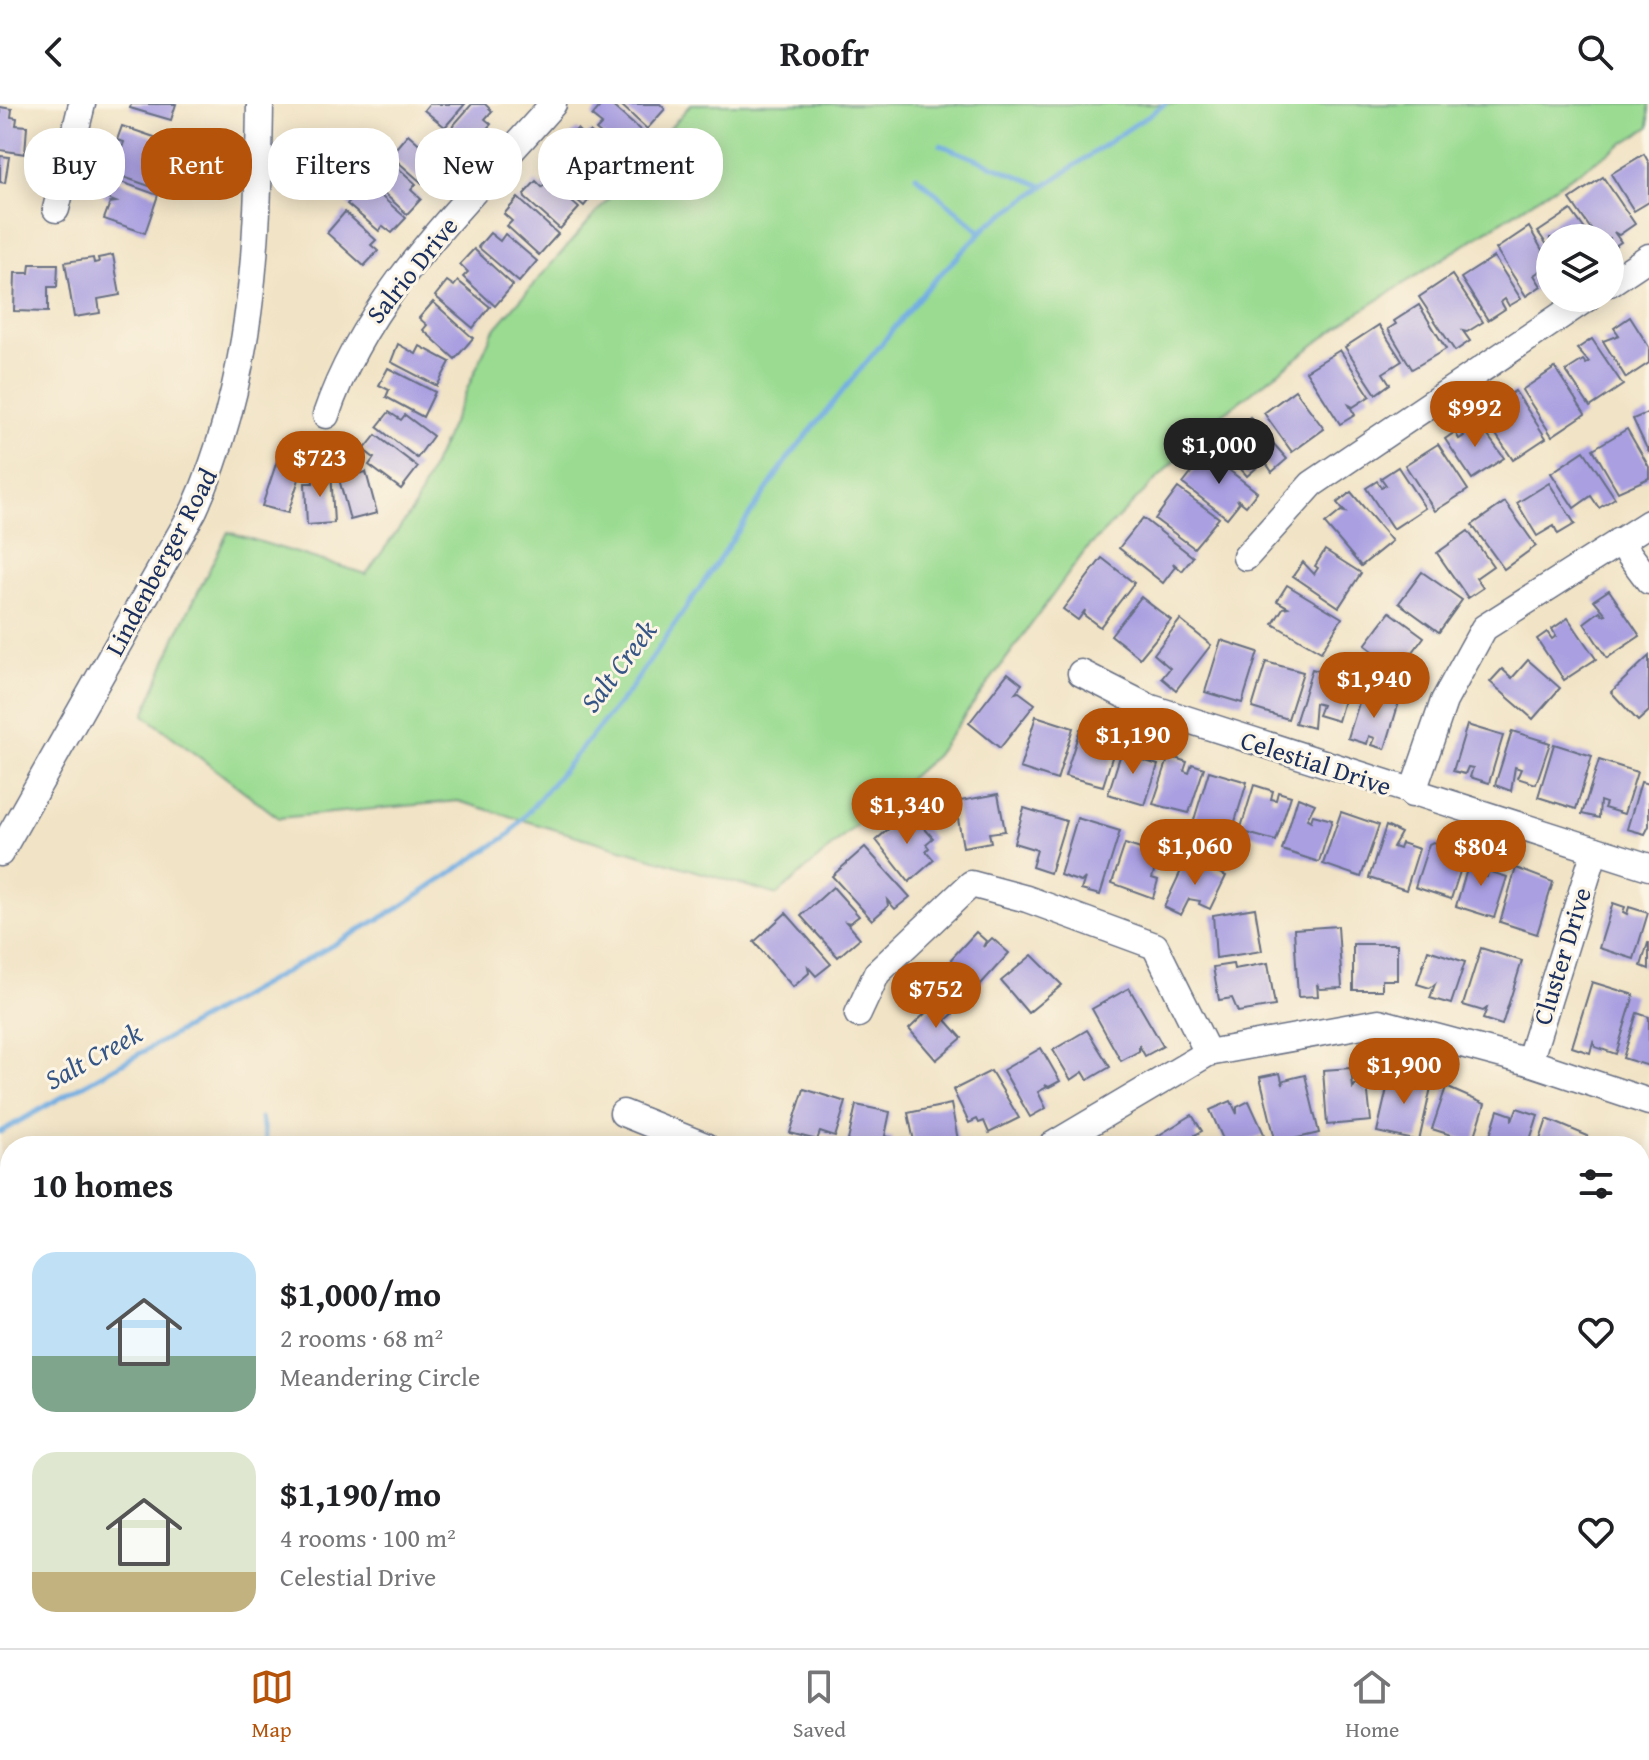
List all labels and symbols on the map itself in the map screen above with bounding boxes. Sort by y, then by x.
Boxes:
street label: Salrio Drive [356,208,467,332]
pin: $992 [1428,381,1522,449]
pin: $1,000 [1154,418,1284,486]
pin: $723 [273,431,367,499]
street label: Lindenberger Road [95,461,227,663]
water label: Salt Creek [569,611,666,720]
pin: $1,940 [1309,652,1439,720]
pin: $1,190 [1068,708,1198,776]
street label: Celestial Drive [1236,720,1396,805]
pin: $1,340 [842,778,972,846]
pin: $1,060 [1130,819,1260,887]
pin: $804 [1434,820,1528,888]
street label: Cluster Drive [1522,882,1601,1029]
pin: $752 [889,962,983,1030]
water label: Salt Creek [37,1012,149,1099]
pin: $1,900 [1339,1038,1469,1106]

